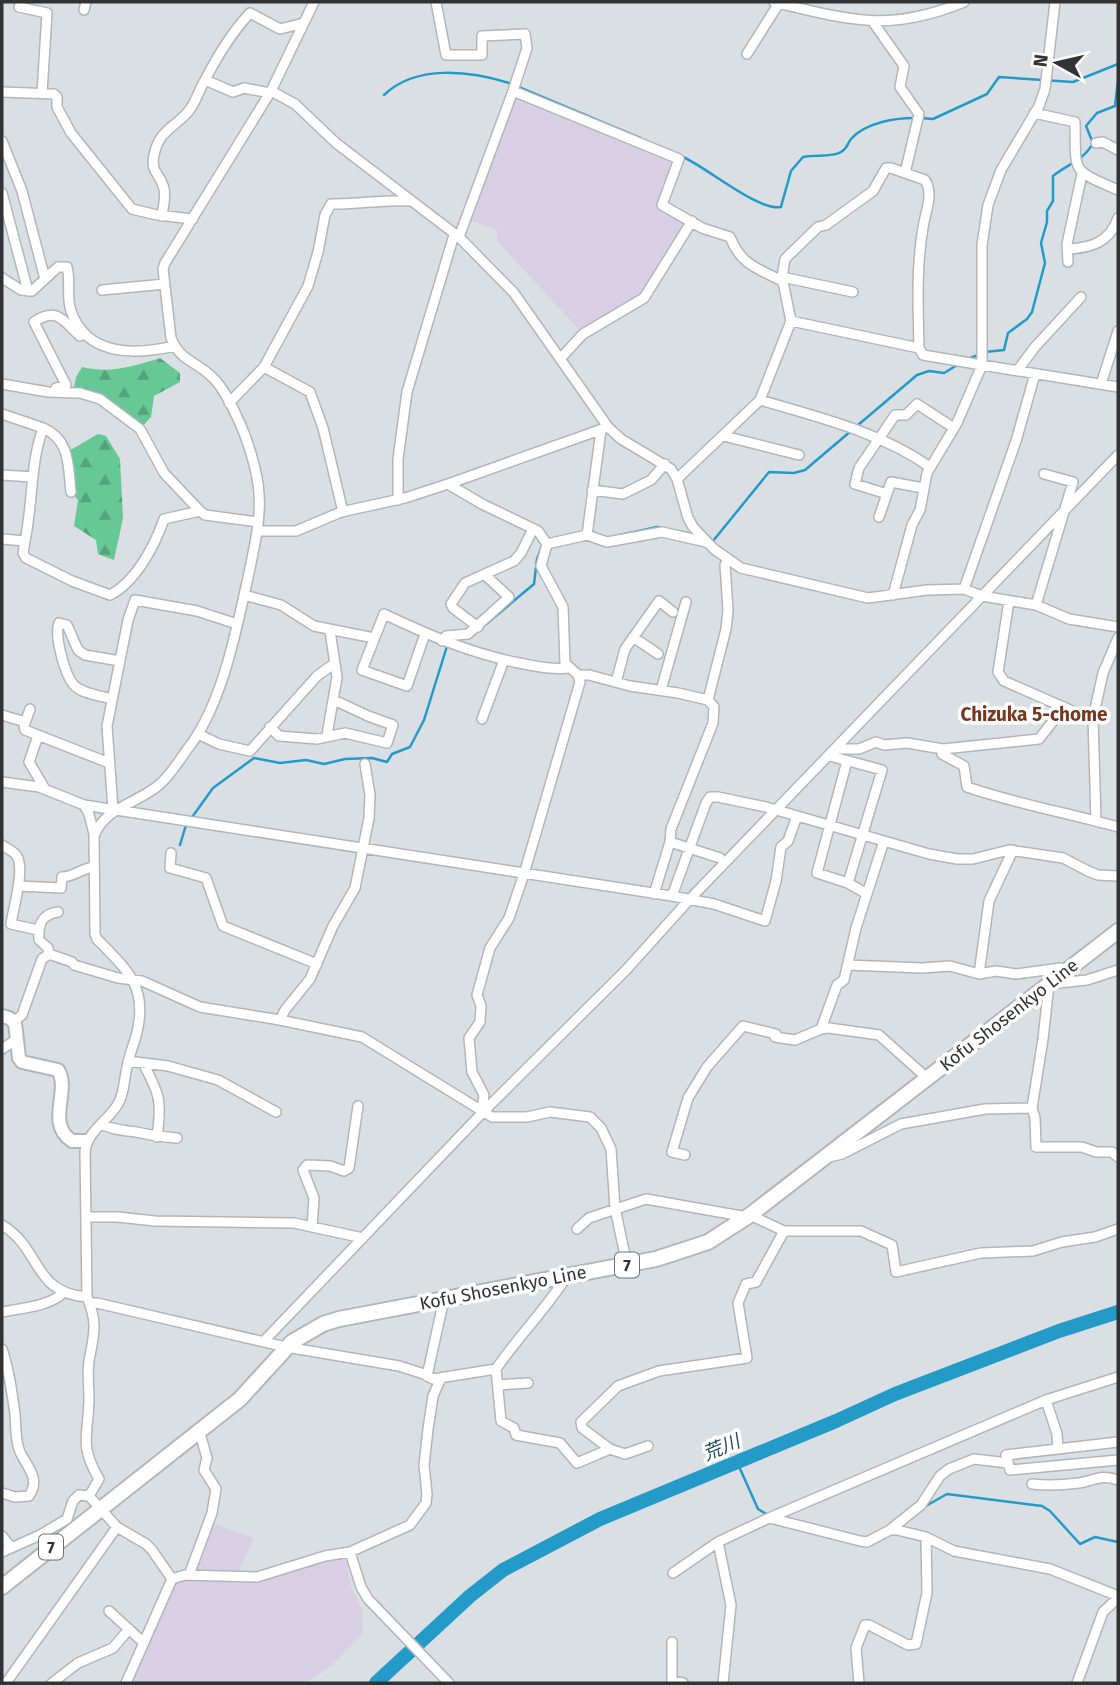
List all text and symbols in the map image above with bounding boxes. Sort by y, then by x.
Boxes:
north arrow [1022,28,1092,98]
text: N [1028,53,1053,69]
district label: Chizuka 5-chome [960,703,1108,726]
street label: Kofu Shosenkyo Line [935,954,1083,1076]
road number: 7 [615,1252,639,1278]
street label: Kofu Shosenkyo Line [418,1261,588,1315]
water label: 荒川 [699,1429,745,1465]
road number: 7 [39,1534,63,1560]

